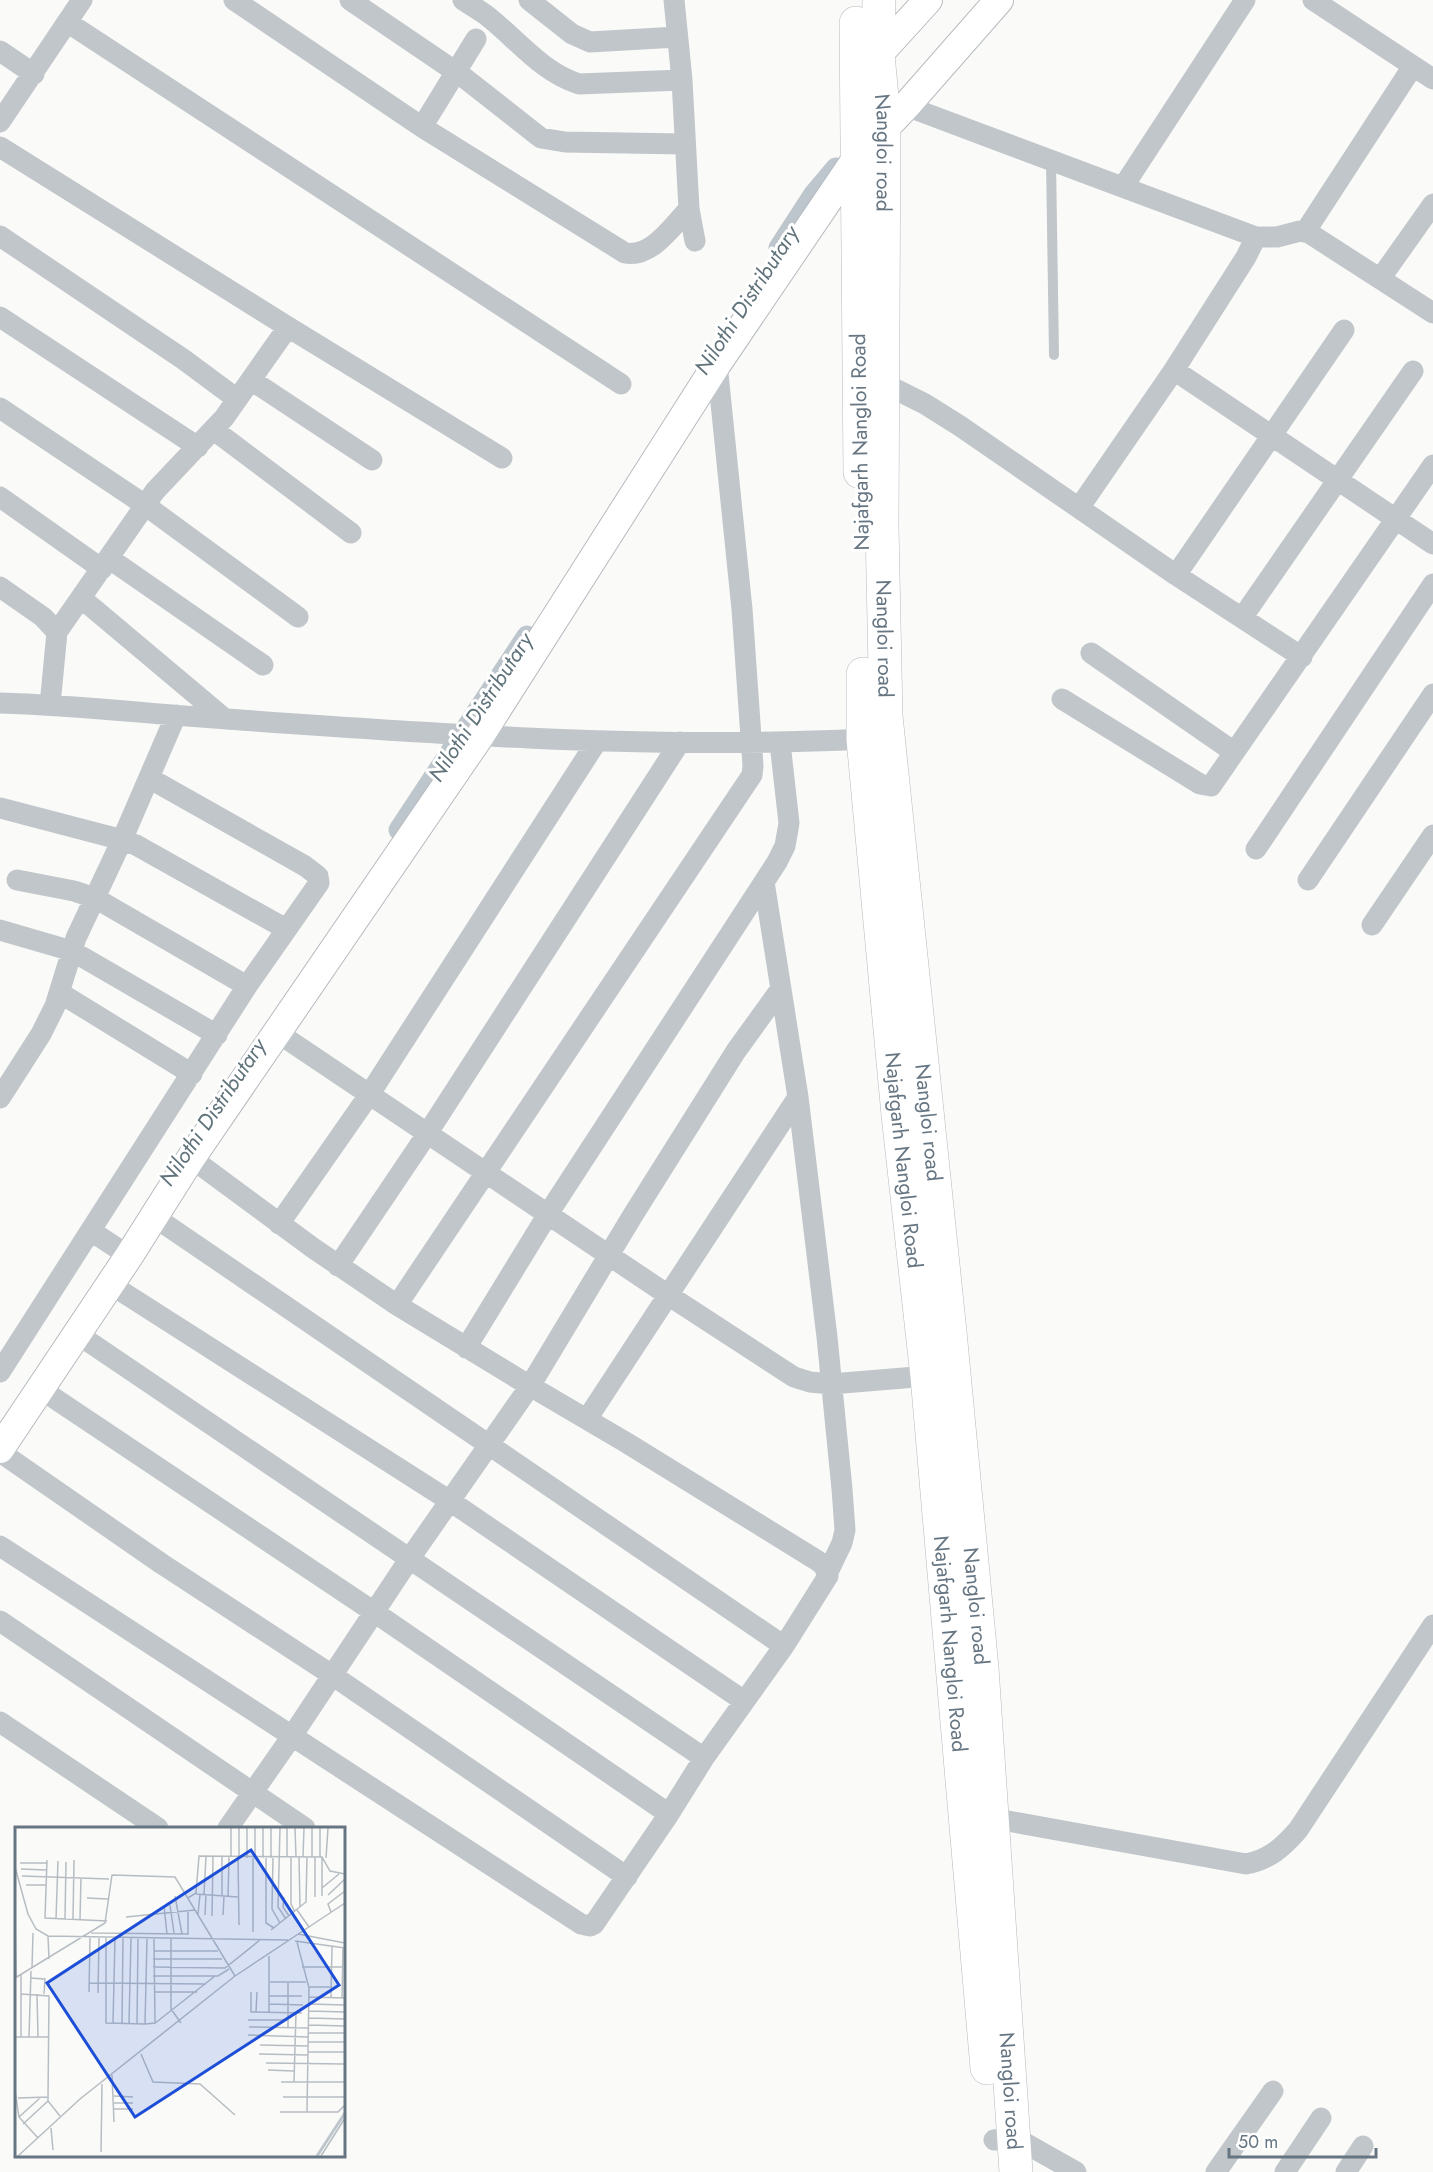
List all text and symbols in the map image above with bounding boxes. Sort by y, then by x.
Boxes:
street label: Nangloi road [867,92,899,212]
water label: Nilothi Distributary [686,218,807,381]
street label: Najafgarh Nangloi Road [843,333,877,551]
street label: Nangloi road [868,579,901,698]
water label: Nilothi Distributary [420,625,541,788]
water label: Nilothi Distributary [151,1030,274,1192]
street label: Najafgarh Nangloi Road [877,1051,930,1270]
street label: Nangloi road [907,1062,949,1183]
street label: Najafgarh Nangloi Road [926,1534,975,1753]
street label: Nangloi road [956,1546,997,1666]
inset map [15,1827,345,2157]
street label: Nangloi road [992,2031,1029,2151]
scale bar [1229,2121,1376,2159]
text: 50 m [1238,2129,1278,2155]

